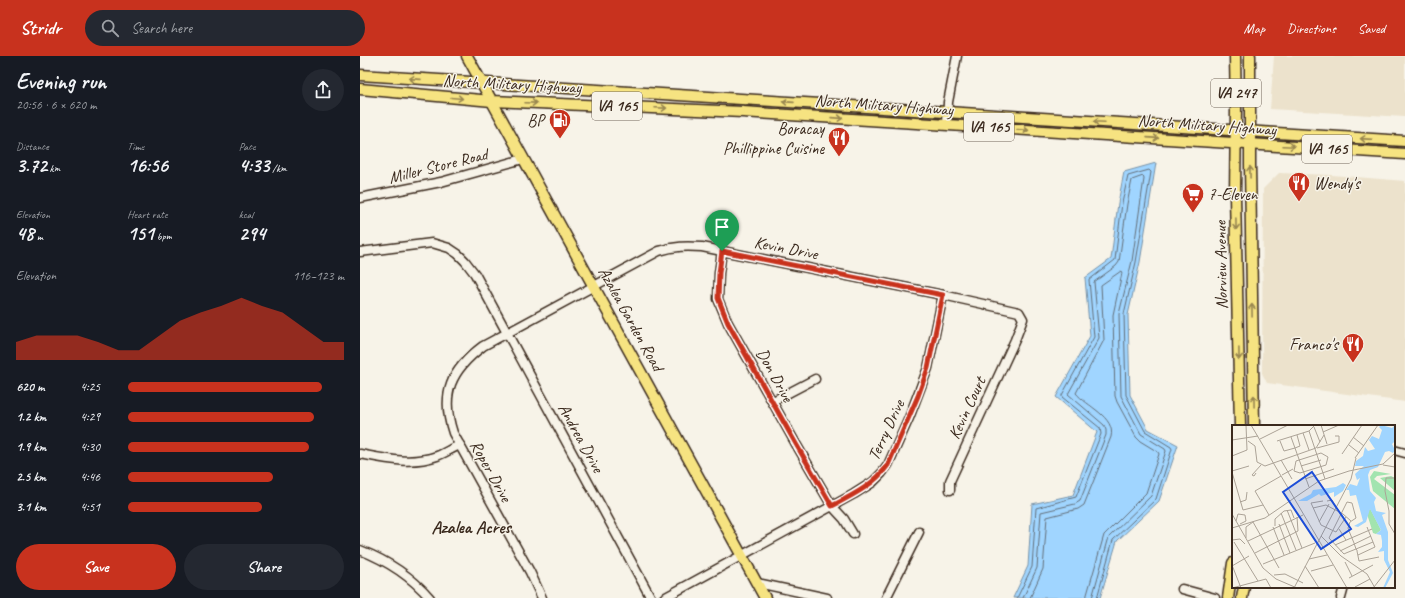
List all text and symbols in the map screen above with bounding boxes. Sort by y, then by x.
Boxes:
search box [85,10,365,46]
text: Stridr [20,16,61,40]
icon: search [99,17,121,39]
text: Search here [131,19,192,38]
text: Map [1244,20,1265,37]
text: Directions [1287,20,1336,37]
text: Saved [1358,20,1385,37]
text: Evening run [16,68,106,96]
button: share [302,69,344,111]
street label: North Military Highway [442,70,583,98]
one-way arrow [409,75,422,82]
road number: VA 247 [1211,79,1261,107]
street label: North Military Highway [814,90,955,120]
road number: VA 165 [592,92,642,120]
one-way arrow [450,94,463,101]
text: 20:56 · 6 × 620 m [16,97,97,113]
one-way arrow [782,98,795,105]
one-way arrow [524,99,537,106]
one-way arrow [654,104,667,112]
fuel station icon: BP [547,107,573,140]
place label: BP [527,110,546,131]
street label: North Military Highway [1137,110,1278,140]
road number: VA 165 [964,113,1014,141]
one-way arrow [831,114,844,121]
place label: Boracay Phillippine Cuisine [723,118,825,159]
one-way arrow [1093,119,1106,126]
restaurant icon: Boracay Phillippine Cuisine [826,125,852,158]
one-way arrow [1016,126,1029,133]
one-way arrow [1146,134,1159,141]
road number: VA 165 [1302,135,1352,163]
one-way arrow [1360,135,1373,142]
text: Distance [16,139,49,153]
text: Time [127,139,144,153]
text: Pace [239,139,256,153]
street label: Miller Store Road [386,143,492,188]
one-way arrow [1282,143,1295,150]
text: 3.72 [16,153,47,178]
text: 16:56 [127,153,168,178]
text: 4:33 [239,153,270,178]
text: km [47,161,60,175]
text: /km [270,161,287,175]
one-way arrow [1246,166,1254,179]
restaurant icon: Wendy's [1286,170,1312,203]
place label: Wendy's [1314,173,1362,194]
supermarket icon: 7-Eleven [1180,181,1206,214]
place label: 7-Eleven [1208,184,1259,205]
text: Elevation [16,207,50,221]
text: Heart rate [127,207,167,221]
text: kcal [239,207,253,221]
pin [705,210,739,251]
icon: arrive [711,216,733,238]
one-way arrow [1232,217,1240,230]
street label: Norview Avenue [1210,219,1232,309]
text: 48 [16,221,34,246]
text: 151 [127,221,154,246]
text: 294 [239,221,265,246]
text: m [34,229,43,243]
text: bpm [154,229,172,243]
street label: Kevin Drive [753,232,821,265]
street label: Azalea Garden Road [594,263,669,377]
text: Elevation [16,268,56,284]
text: 116–123 m [293,268,344,284]
one-way arrow [1248,304,1256,317]
restaurant icon: Franco's [1340,331,1366,364]
place label: Franco's [1289,334,1340,355]
street label: Don Drive [752,345,799,407]
one-way arrow [1235,347,1243,360]
street label: Kevin Court [944,371,991,442]
text: 620 m [16,379,44,395]
text: 4:25 [80,379,100,395]
street label: Terry Drive [863,395,910,464]
one-way arrow [1250,395,1258,408]
street label: Andrea Drive [553,400,609,477]
text: 1.2 km [16,409,46,425]
text: 4:29 [80,409,100,425]
inset map [1232,425,1395,588]
street label: Roper Drive [465,436,517,507]
text: 1.9 km [16,439,46,455]
text: 4:30 [80,439,100,455]
text: 2.5 km [16,469,46,485]
text: 4:46 [80,469,100,485]
text: 3.1 km [16,499,46,515]
text: 4:51 [80,499,100,515]
district label: Azalea Acres [431,516,512,538]
button: Save [16,544,176,590]
button: Share [184,544,344,590]

